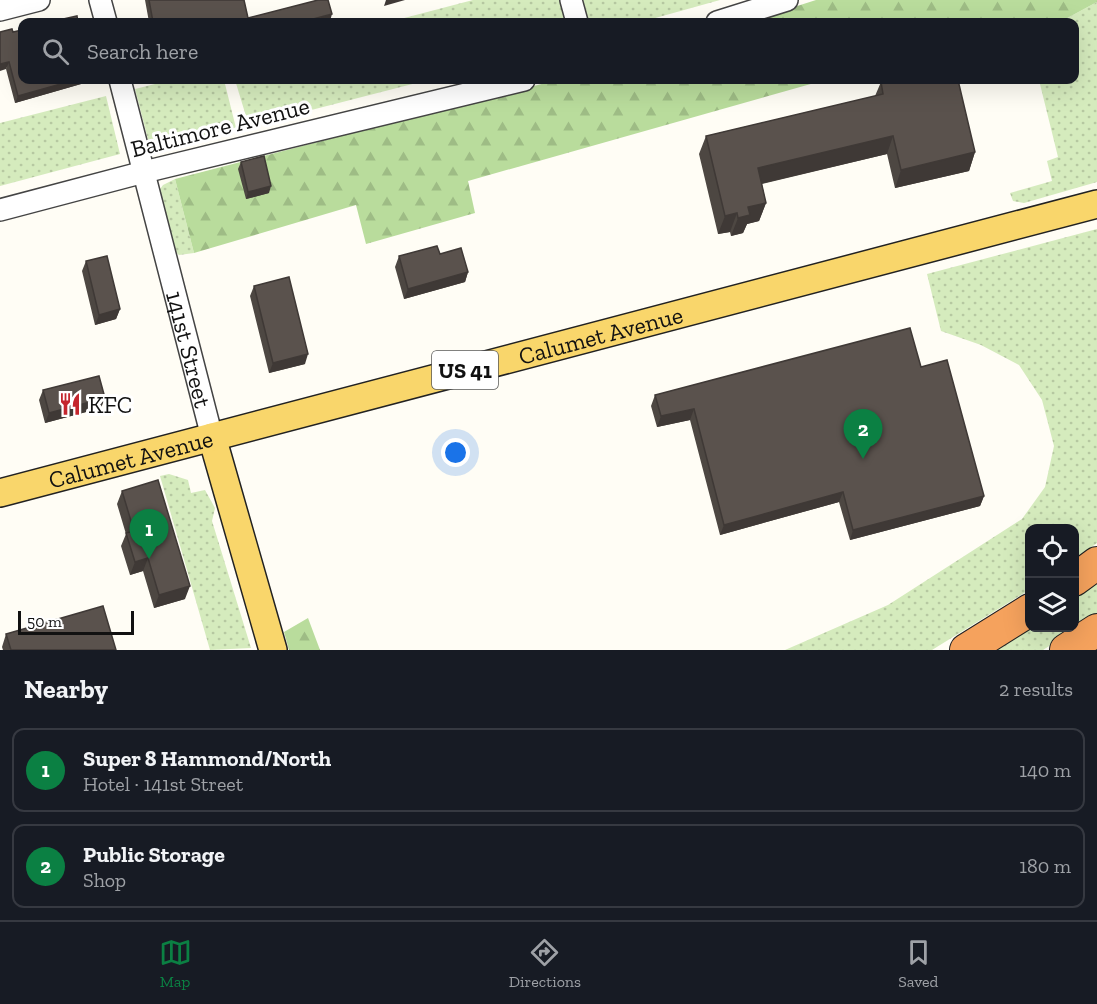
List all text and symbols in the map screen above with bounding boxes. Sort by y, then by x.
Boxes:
search box [18,18,1079,84]
icon: search [39,35,72,68]
text: Search here [87,38,198,65]
street label: Baltimore Avenue [128,91,312,163]
street label: 141st Street [160,288,218,411]
street label: Calumet Avenue [515,299,686,370]
road number: US 41 [432,351,498,389]
place label: KFC [88,390,132,419]
restaurant icon: KFC [57,391,83,417]
pin: 2 [844,410,882,459]
street label: Calumet Avenue [45,423,216,494]
your location [441,438,470,467]
pin: 1 [130,510,168,559]
map controls [1025,524,1079,632]
button: locate [1025,524,1079,578]
button: layers [1025,578,1079,632]
scale bar [18,608,134,636]
text: 50 m [27,612,62,631]
text: Nearby [24,673,108,705]
text: 2 results [999,677,1073,701]
text: Super 8 Hammond/North [83,745,331,772]
text: 1 [41,758,50,782]
text: 140 m [1019,758,1071,782]
text: Hotel · 141st Street [83,772,243,796]
text: Public Storage [83,841,225,868]
text: 2 [40,854,51,878]
text: 180 m [1019,854,1071,878]
text: Shop [83,868,126,892]
tab: Map [159,936,192,991]
tab: Directions [509,936,581,991]
tab: Saved [898,936,938,991]

